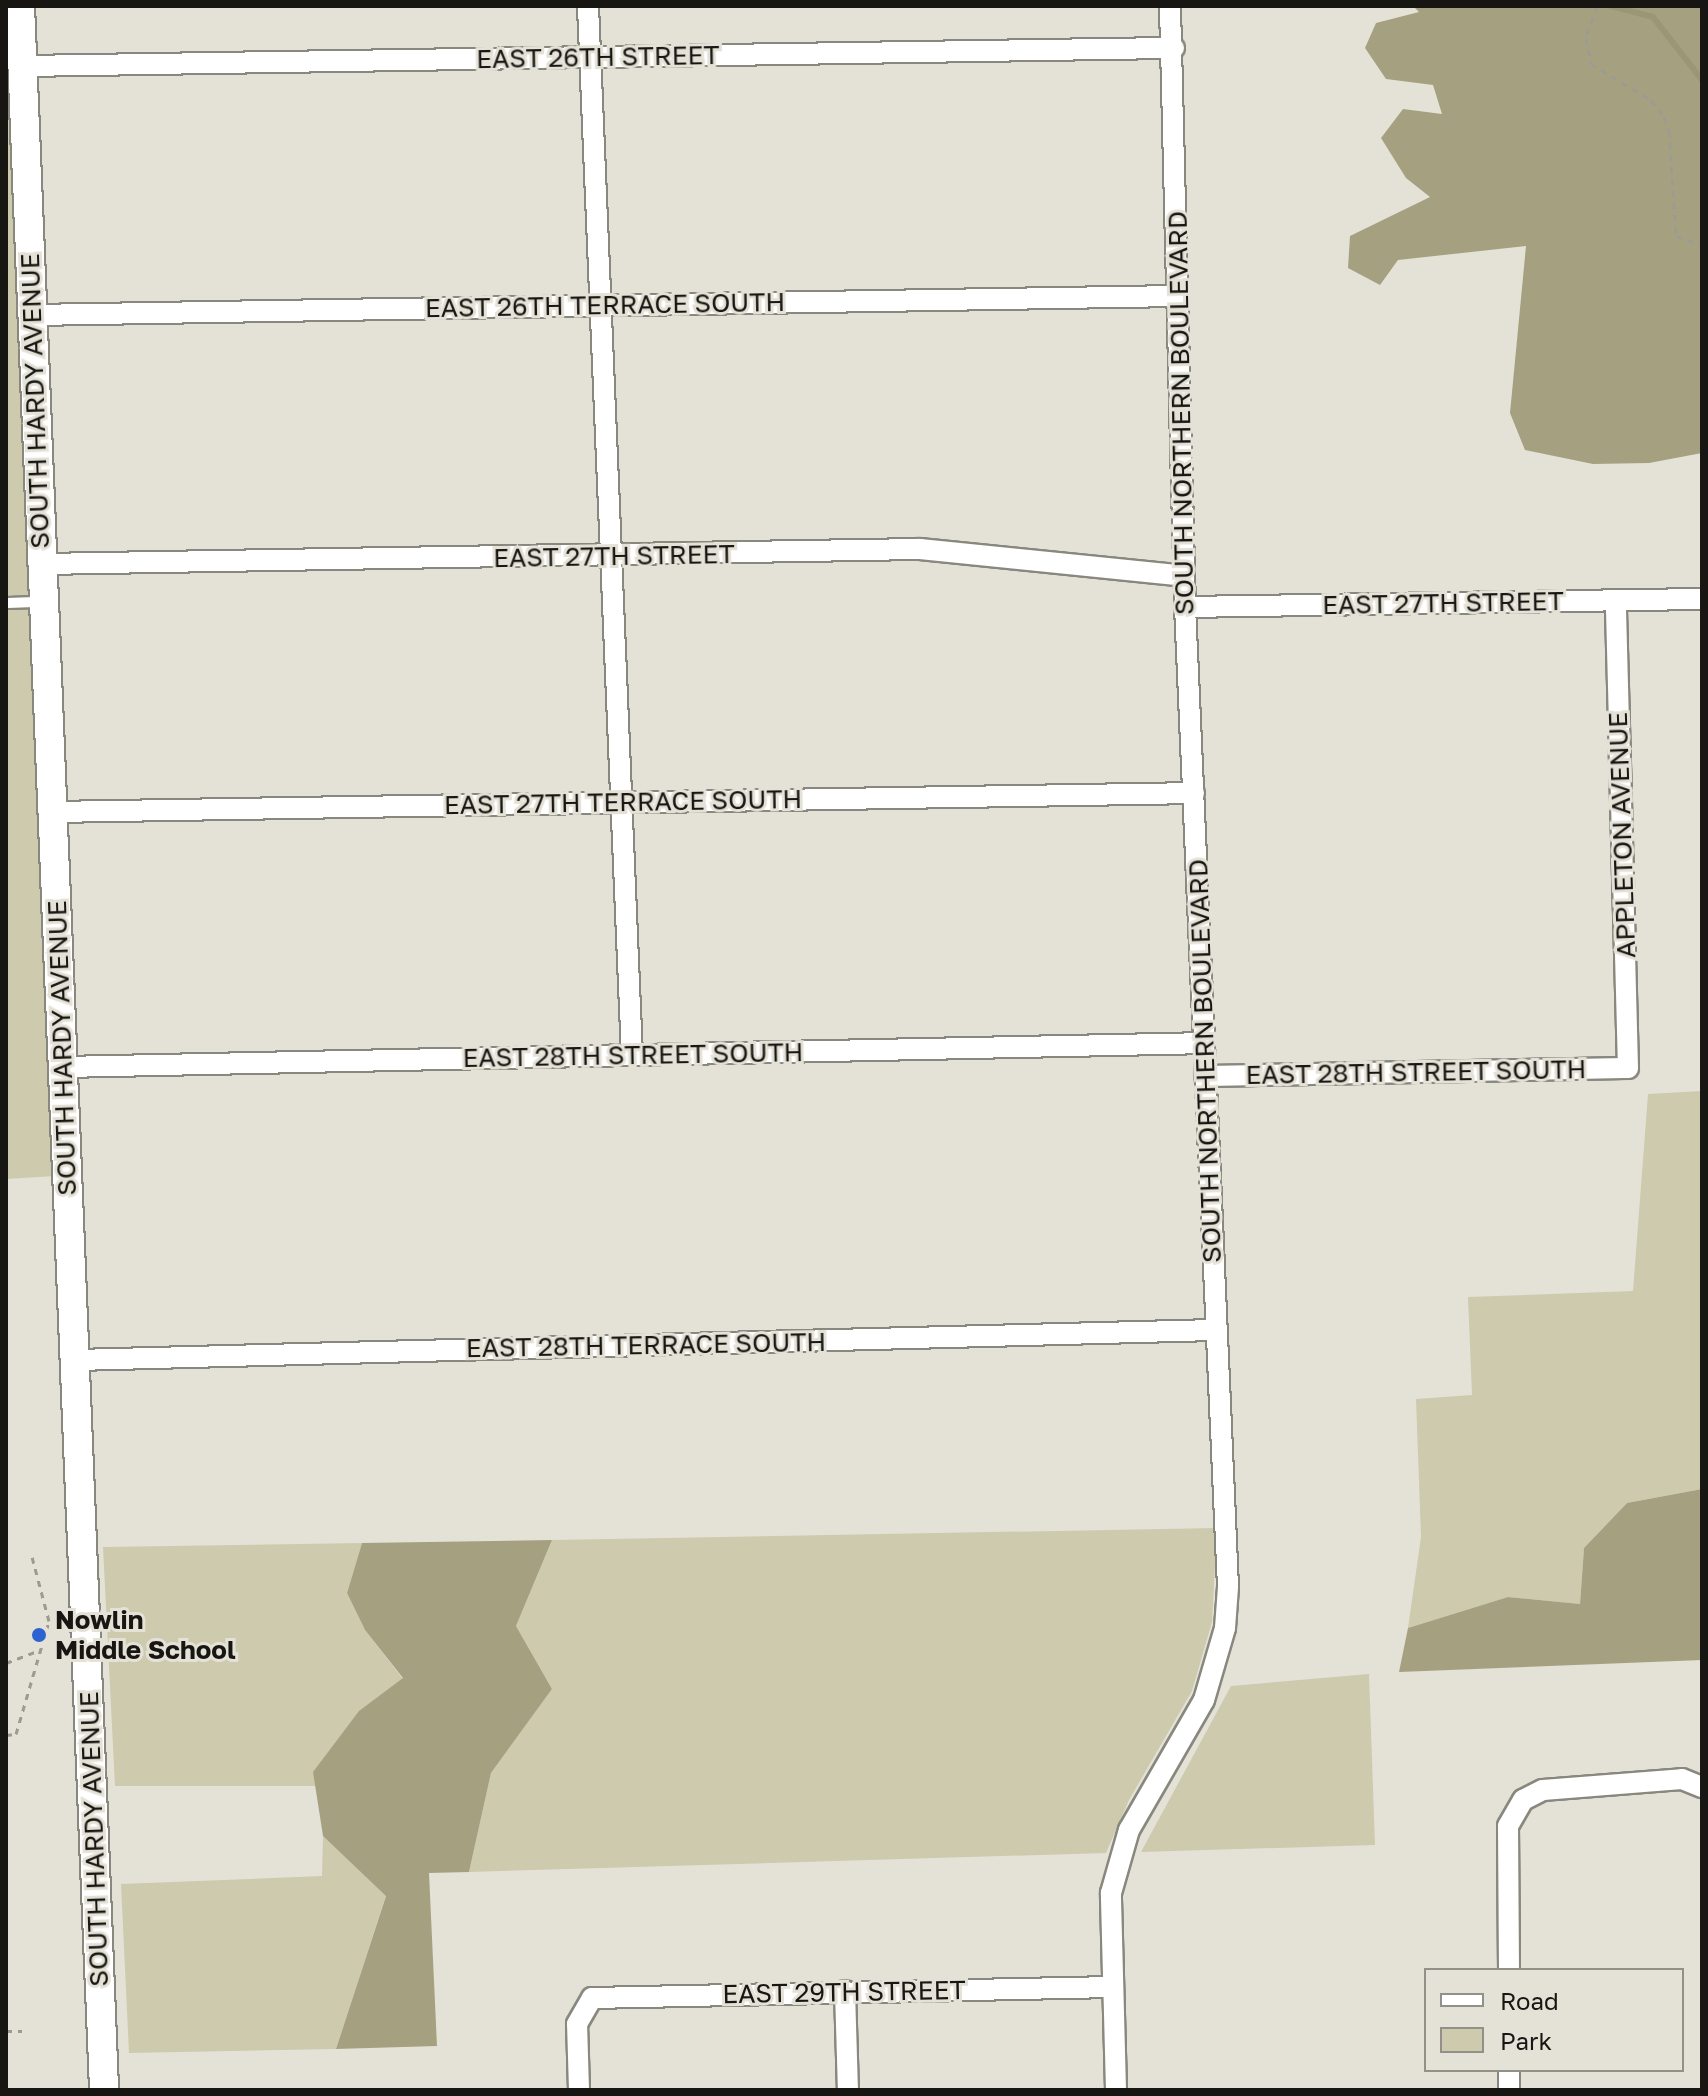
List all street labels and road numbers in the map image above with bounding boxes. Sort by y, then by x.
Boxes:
street label: EAST 26TH STREET [476,39,720,75]
street label: SOUTH NORTHERN BOULEVARD [1162,211,1200,615]
street label: SOUTH HARDY AVENUE [14,253,56,549]
street label: EAST 26TH TERRACE SOUTH [425,286,785,324]
street label: EAST 27TH STREET [493,538,735,574]
street label: EAST 27TH STREET [1322,585,1564,621]
street label: APPLETON AVENUE [1602,711,1642,959]
street label: EAST 27TH TERRACE SOUTH [444,783,802,821]
street label: SOUTH NORTHERN BOULEVARD [1182,858,1228,1264]
street label: SOUTH HARDY AVENUE [41,900,83,1196]
street label: EAST 28TH STREET SOUTH [462,1036,804,1074]
street label: EAST 28TH STREET SOUTH [1245,1053,1587,1091]
street label: EAST 28TH TERRACE SOUTH [466,1326,826,1364]
street label: SOUTH HARDY AVENUE [73,1691,115,1987]
street label: EAST 29TH STREET [722,1974,966,2010]

